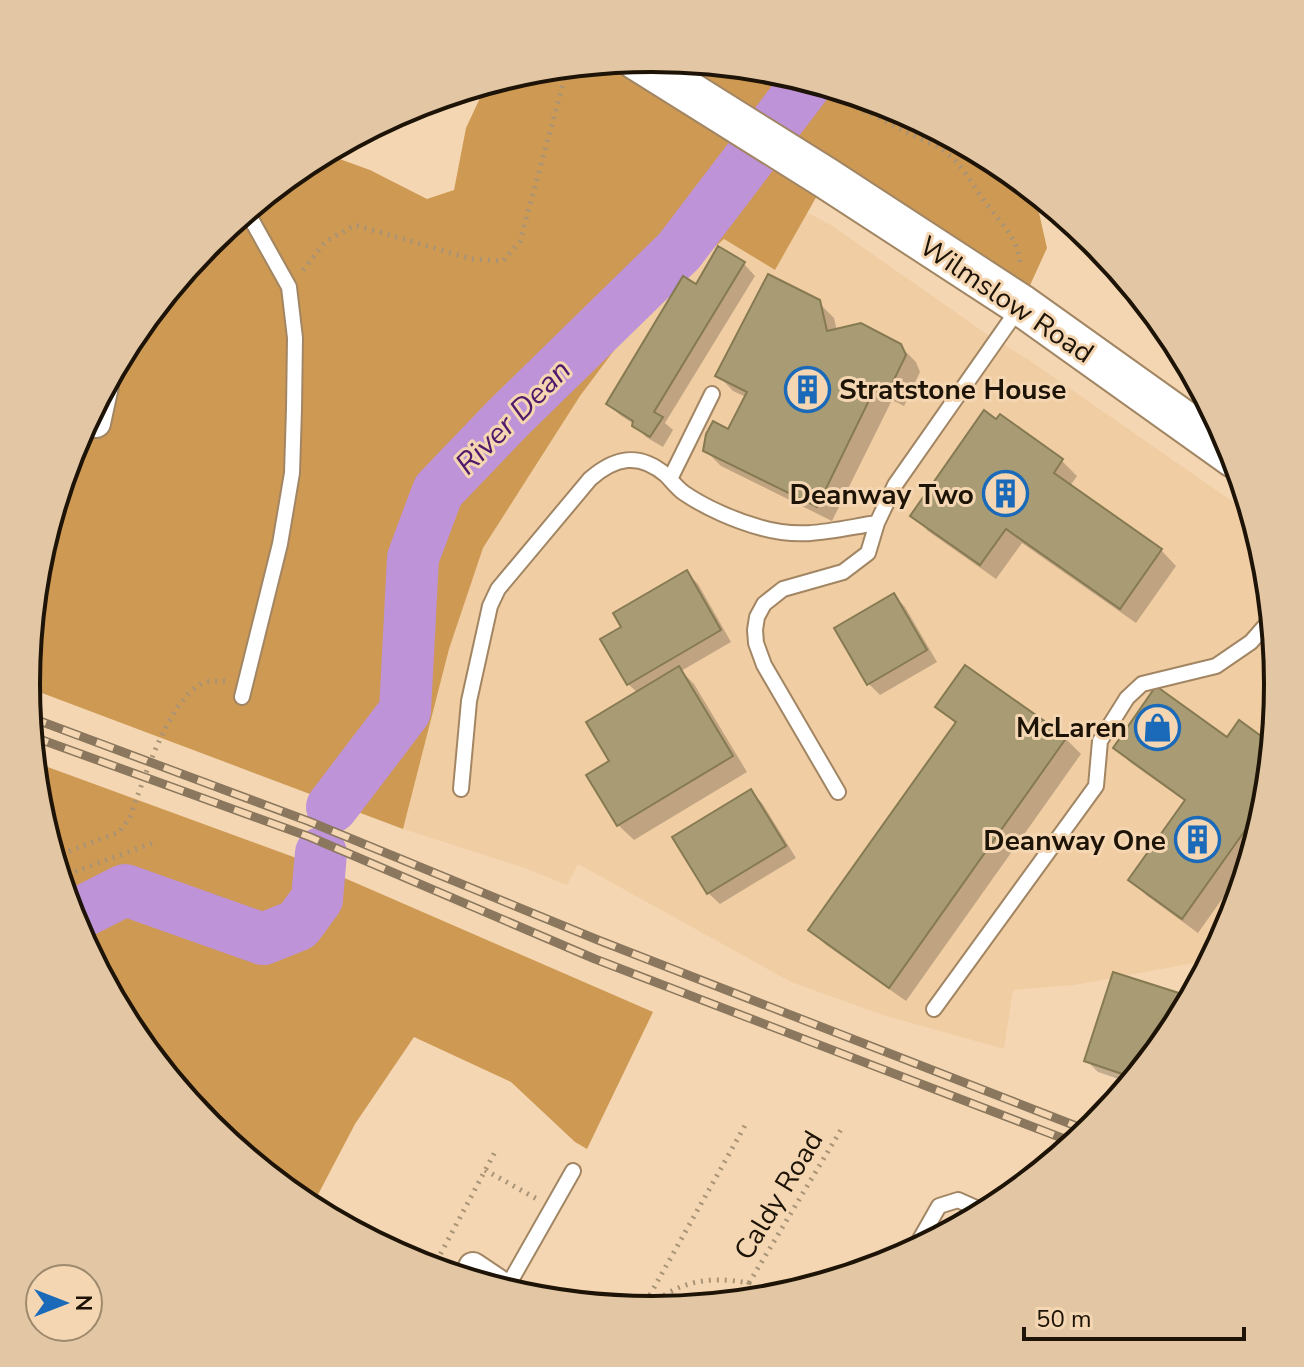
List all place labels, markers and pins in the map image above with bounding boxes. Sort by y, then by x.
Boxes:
building icon: Stratstone House [784,365,832,413]
place label: Stratstone House [839,371,1066,409]
building icon: Deanway Two [981,470,1029,518]
place label: Deanway Two [790,476,974,514]
shop icon: McLaren [1134,703,1182,751]
place label: McLaren [1016,709,1127,747]
building icon: Deanway One [1173,816,1221,864]
place label: Deanway One [983,822,1166,860]

